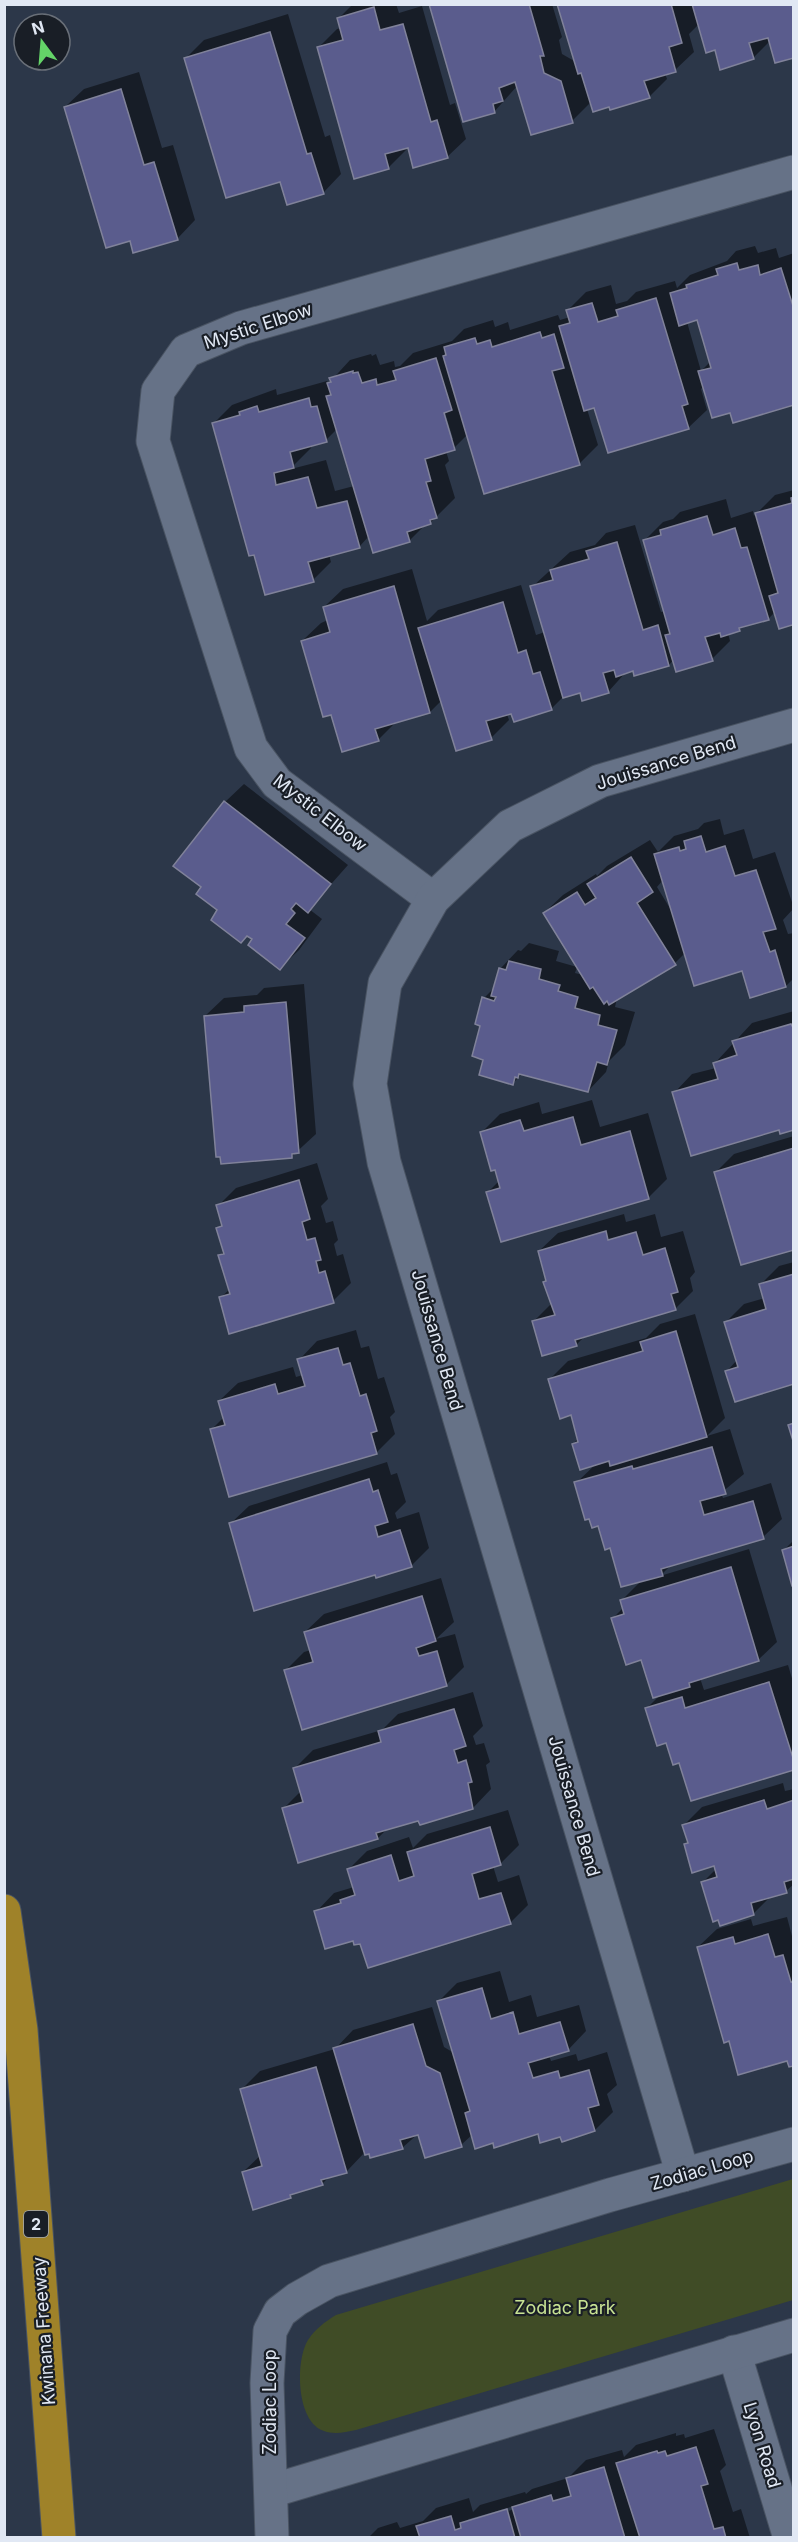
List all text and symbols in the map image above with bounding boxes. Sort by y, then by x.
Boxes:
north arrow [12,12,72,72]
text: N [29,16,46,39]
street label: Mystic Elbow [201,298,315,353]
street label: Jouissance Bend [593,731,739,794]
street label: Mystic Elbow [269,770,371,856]
street label: Jouissance Bend [407,1267,468,1413]
street label: Jouissance Bend [544,1733,605,1879]
street label: Zodiac Loop [648,2145,756,2194]
road number: 2 [24,2211,48,2237]
street label: Kwinana Freeway [28,2256,59,2406]
park label: Zodiac Park [514,2297,616,2318]
street label: Zodiac Loop [259,2349,280,2455]
street label: Lyon Road [739,2399,785,2490]

